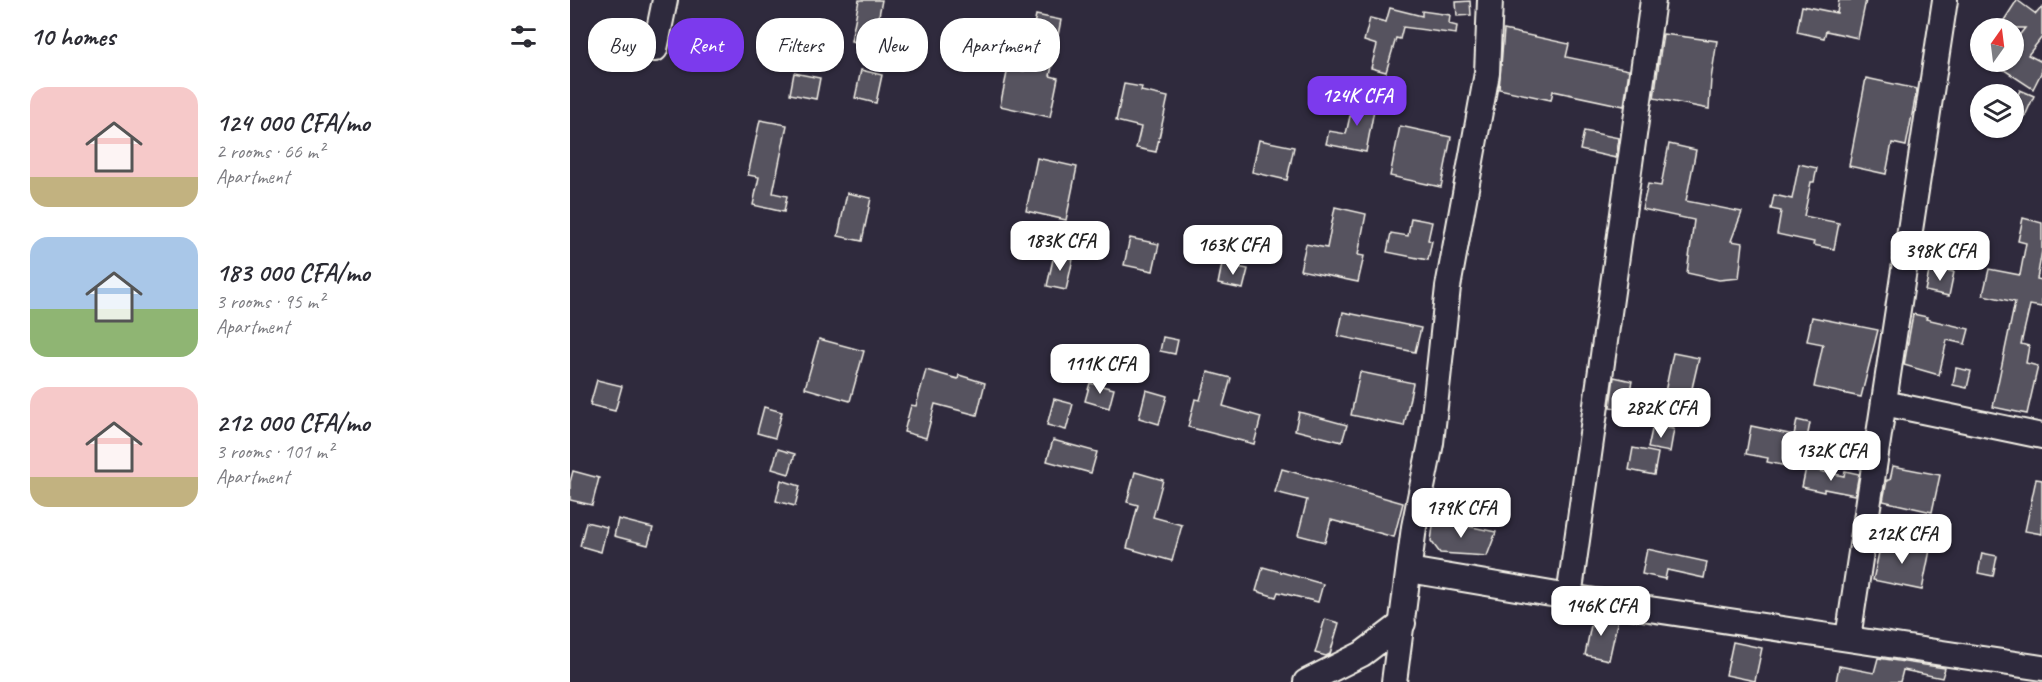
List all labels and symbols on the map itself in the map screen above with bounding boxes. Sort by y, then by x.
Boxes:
north arrow [1970,18,2024,72]
pin: 124K CFA [1295,76,1419,127]
pin: 183K CFA [998,221,1122,272]
pin: 163K CFA [1171,225,1295,276]
pin: 398K CFA [1878,231,2002,282]
pin: 111K CFA [1038,344,1162,395]
pin: 282K CFA [1599,388,1723,439]
pin: 132K CFA [1769,431,1893,482]
pin: 179K CFA [1399,488,1523,539]
pin: 212K CFA [1840,514,1964,565]
pin: 146K CFA [1539,586,1663,637]

